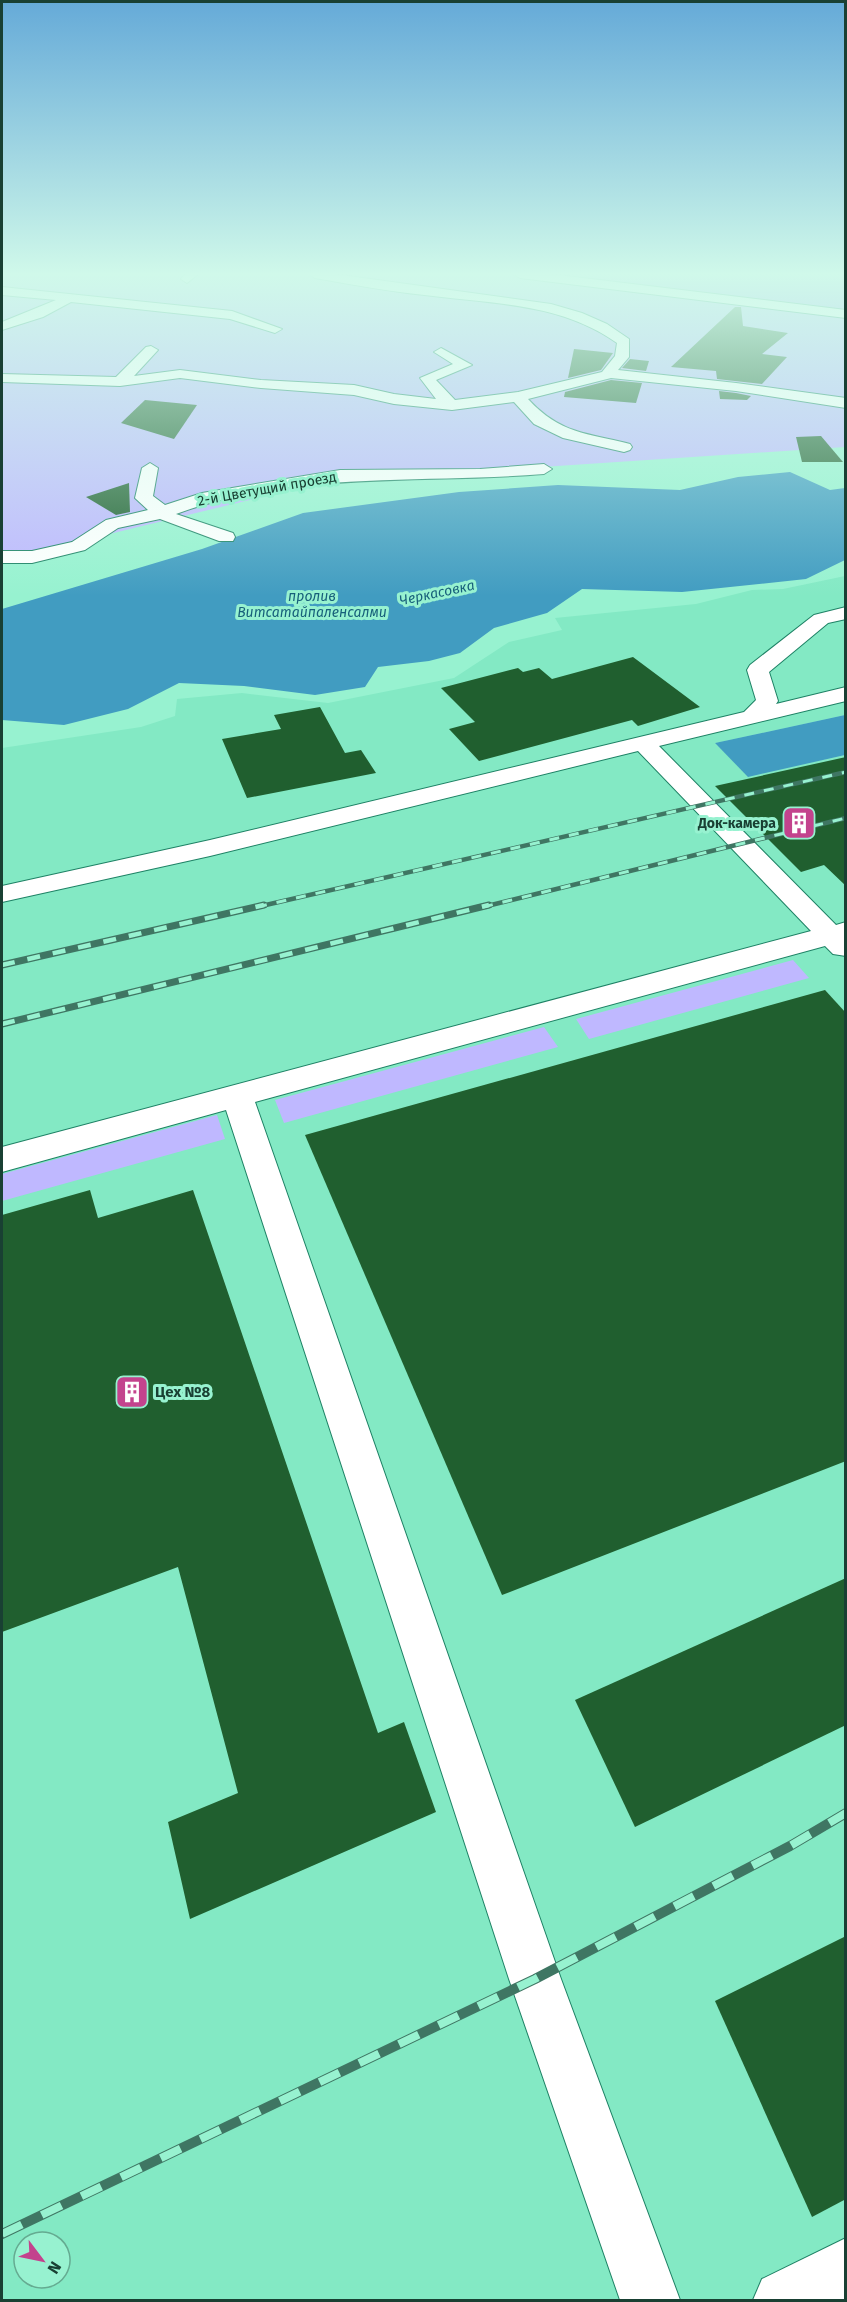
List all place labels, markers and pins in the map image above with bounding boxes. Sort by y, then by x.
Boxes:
building icon: Док-камера [781,805,817,841]
place label: Док-камера [697,815,776,832]
building icon: Цех №8 [114,1374,150,1410]
place label: Цех №8 [155,1383,211,1401]

